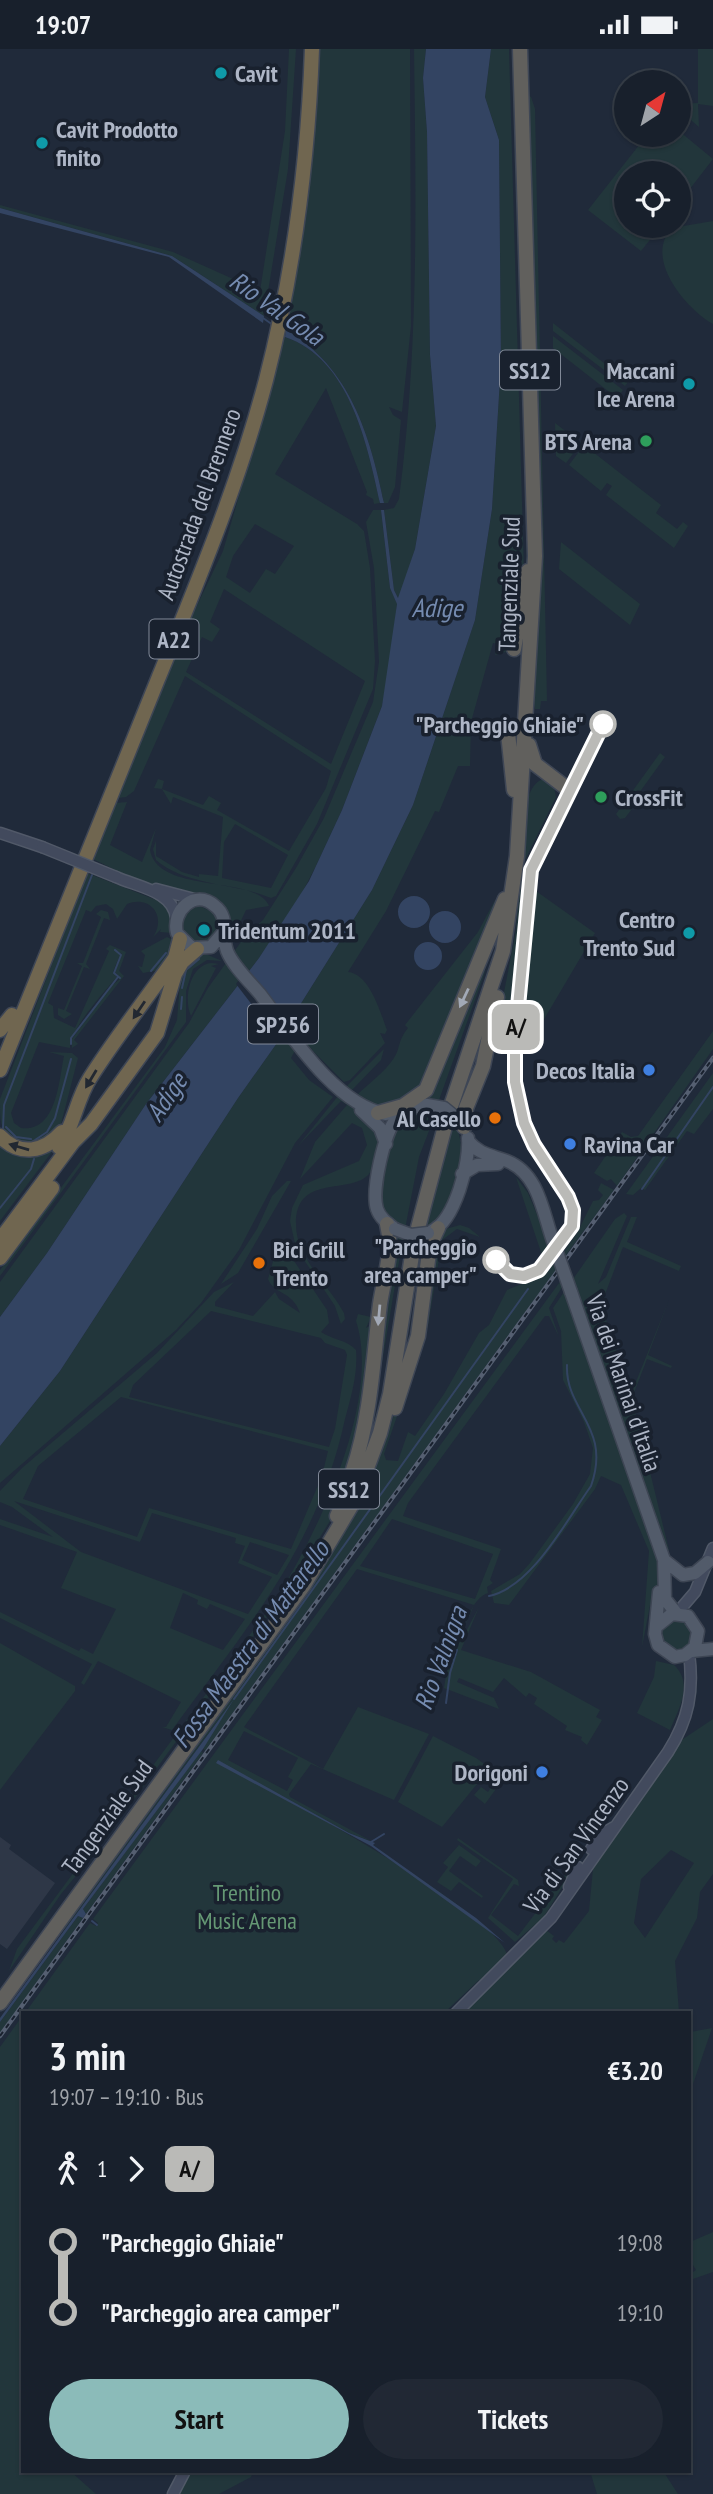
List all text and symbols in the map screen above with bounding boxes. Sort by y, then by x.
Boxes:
text: 19:07 [35,8,91,41]
place label: Cavit [235,58,278,89]
marker: Cavit [213,65,229,81]
north arrow [614,70,691,147]
map controls [614,70,691,238]
place label: Cavit Prodotto finito [56,114,178,173]
marker: Cavit Prodotto finito [34,135,50,151]
button: locate [614,161,691,238]
water label: Rio Val Gola [223,264,332,353]
road number: SS12 [500,351,560,389]
place label: Maccani Ice Arena [597,355,675,414]
marker: Maccani Ice Arena [681,376,697,392]
street label: Autostrada del Brennero [150,404,248,604]
place label: BTS Arena [545,426,632,457]
marker: BTS Arena [638,433,654,449]
street label: Tangenziale Sud [491,516,527,652]
water label: Adige [411,591,465,624]
road number: A22 [150,619,198,659]
place label: "Parcheggio Ghiaie" [415,709,584,740]
marker: "Parcheggio Ghiaie" [590,711,616,737]
place label: CrossFit [615,782,683,813]
marker: CrossFit [593,789,609,805]
place label: Centro Trento Sud [583,904,675,963]
place label: Tridentum 2011 [218,915,356,946]
marker: Tridentum 2011 [196,922,212,938]
marker: Centro Trento Sud [681,925,697,941]
one-way arrow [459,988,470,1008]
one-way arrow [132,1001,146,1019]
line badge: A/ [484,1004,548,1050]
road number: SP256 [248,1005,318,1043]
text: A/ [506,1011,526,1042]
place label: Decos Italia [536,1055,635,1086]
marker: Decos Italia [641,1062,657,1078]
water label: Adige [138,1065,195,1127]
one-way arrow [84,1069,97,1088]
place label: Al Casello [396,1103,481,1134]
marker: Al Casello [487,1110,503,1126]
place label: Ravina Car [584,1129,675,1160]
marker: Ravina Car [562,1136,578,1152]
one-way arrow [9,1141,30,1151]
place label: "Parcheggio area camper" [364,1231,477,1290]
place label: Bici Grill Trento [273,1234,345,1293]
marker: "Parcheggio area camper" [483,1247,509,1273]
marker: Bici Grill Trento [251,1255,267,1271]
street label: Via dei Marinai d'Italia [579,1289,669,1476]
one-way arrow [373,1304,384,1326]
road number: SS12 [319,1469,379,1509]
water label: Fossa Maestra di Mattarello [164,1533,337,1754]
water label: Rio Valnigra [406,1600,474,1714]
street label: Tangenziale Sud [55,1753,159,1881]
place label: Dorigoni [455,1757,528,1788]
marker: Dorigoni [534,1764,550,1780]
street label: Via di San Vincenzo [516,1771,636,1920]
park label: Trentino Music Arena [197,1877,297,1936]
text: 3 min [49,2031,126,2080]
text: €3.20 [608,2054,663,2087]
text: 19:07 – 19:10 · Bus [49,2082,204,2111]
icon: walk [49,2150,87,2188]
icon: forward [117,2150,155,2188]
text: A/ [179,2153,200,2184]
text: 1 [97,2154,107,2183]
text: "Parcheggio Ghiaie" [101,2226,284,2259]
text: 19:08 [617,2228,663,2257]
text: "Parcheggio area camper" [101,2296,340,2329]
text: 19:10 [617,2298,663,2327]
button: Start [49,2379,349,2459]
button: Tickets [363,2379,663,2459]

